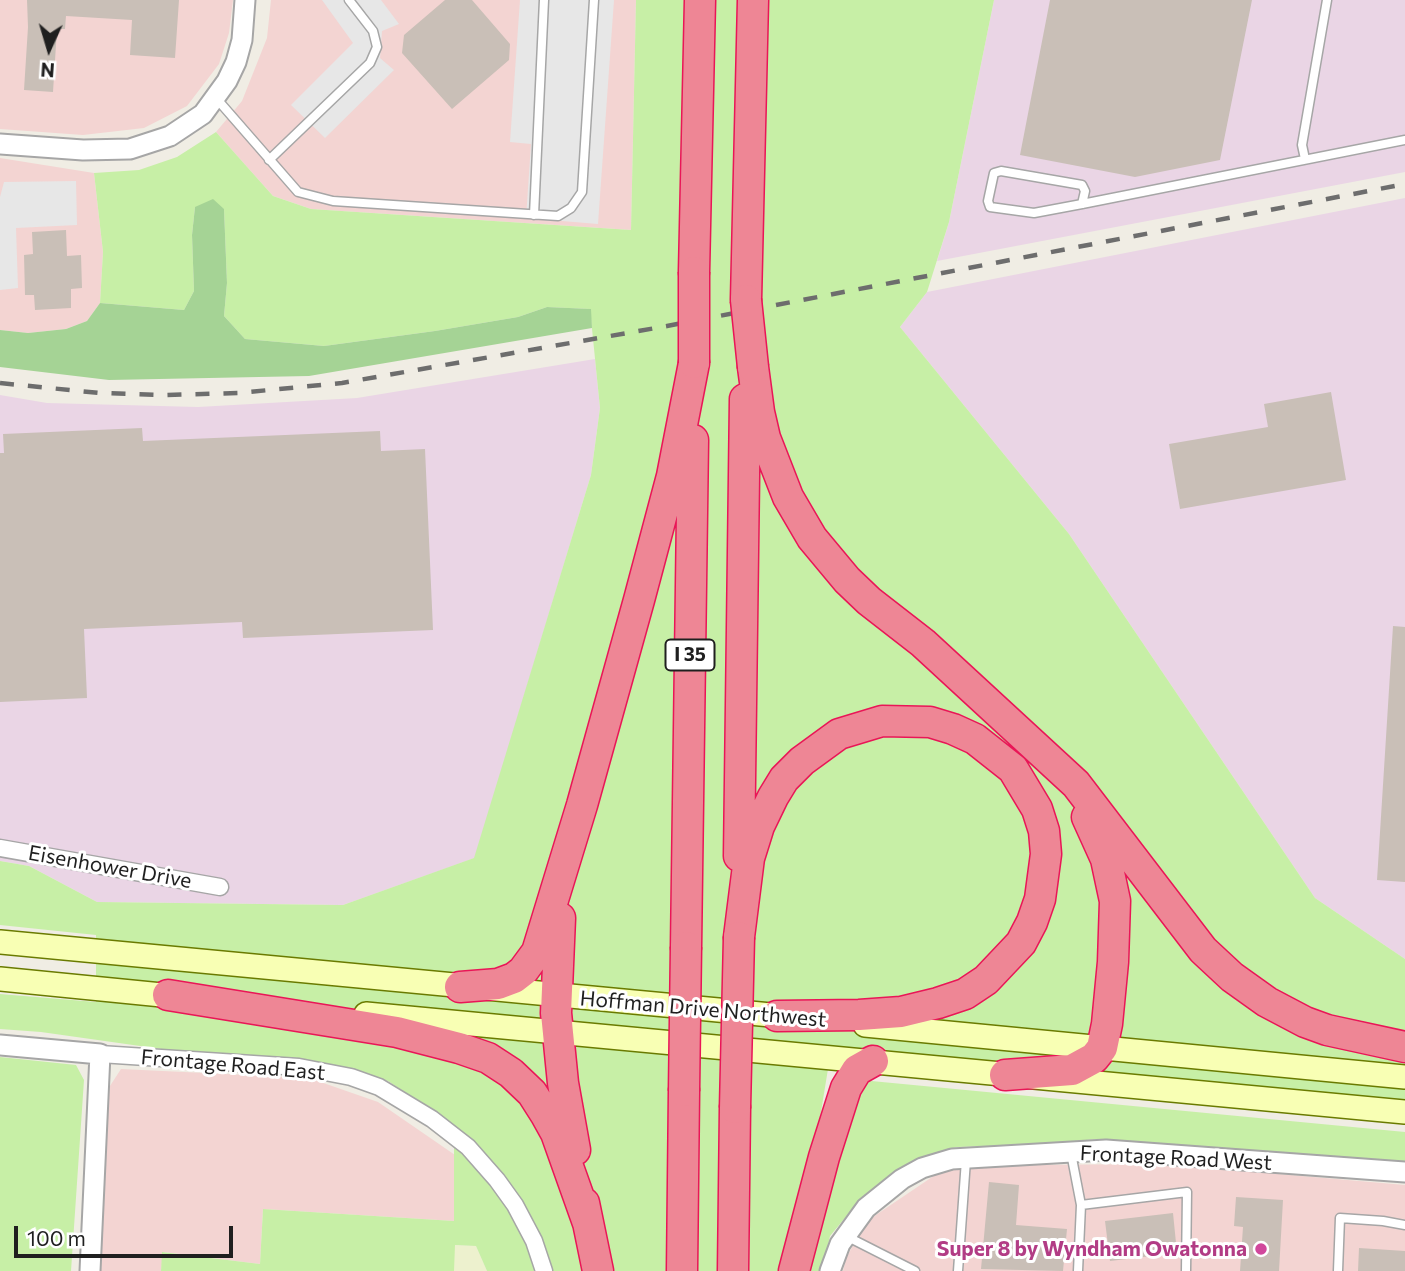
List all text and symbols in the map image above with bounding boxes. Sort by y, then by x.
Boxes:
north arrow [14,14,84,84]
text: N [40,58,55,82]
road number: I 35 [666,640,714,670]
street label: Eisenhower Drive [26,840,194,894]
street label: Hoffman Drive Northwest [579,986,827,1032]
street label: Frontage Road East [140,1044,326,1086]
street label: Frontage Road West [1079,1140,1273,1176]
scale bar [18,1212,236,1256]
text: 100 m [27,1225,86,1250]
place label: Super 8 by Wyndham Owatonna [937,1236,1247,1262]
marker: Super 8 by Wyndham Owatonna [1253,1241,1269,1257]

